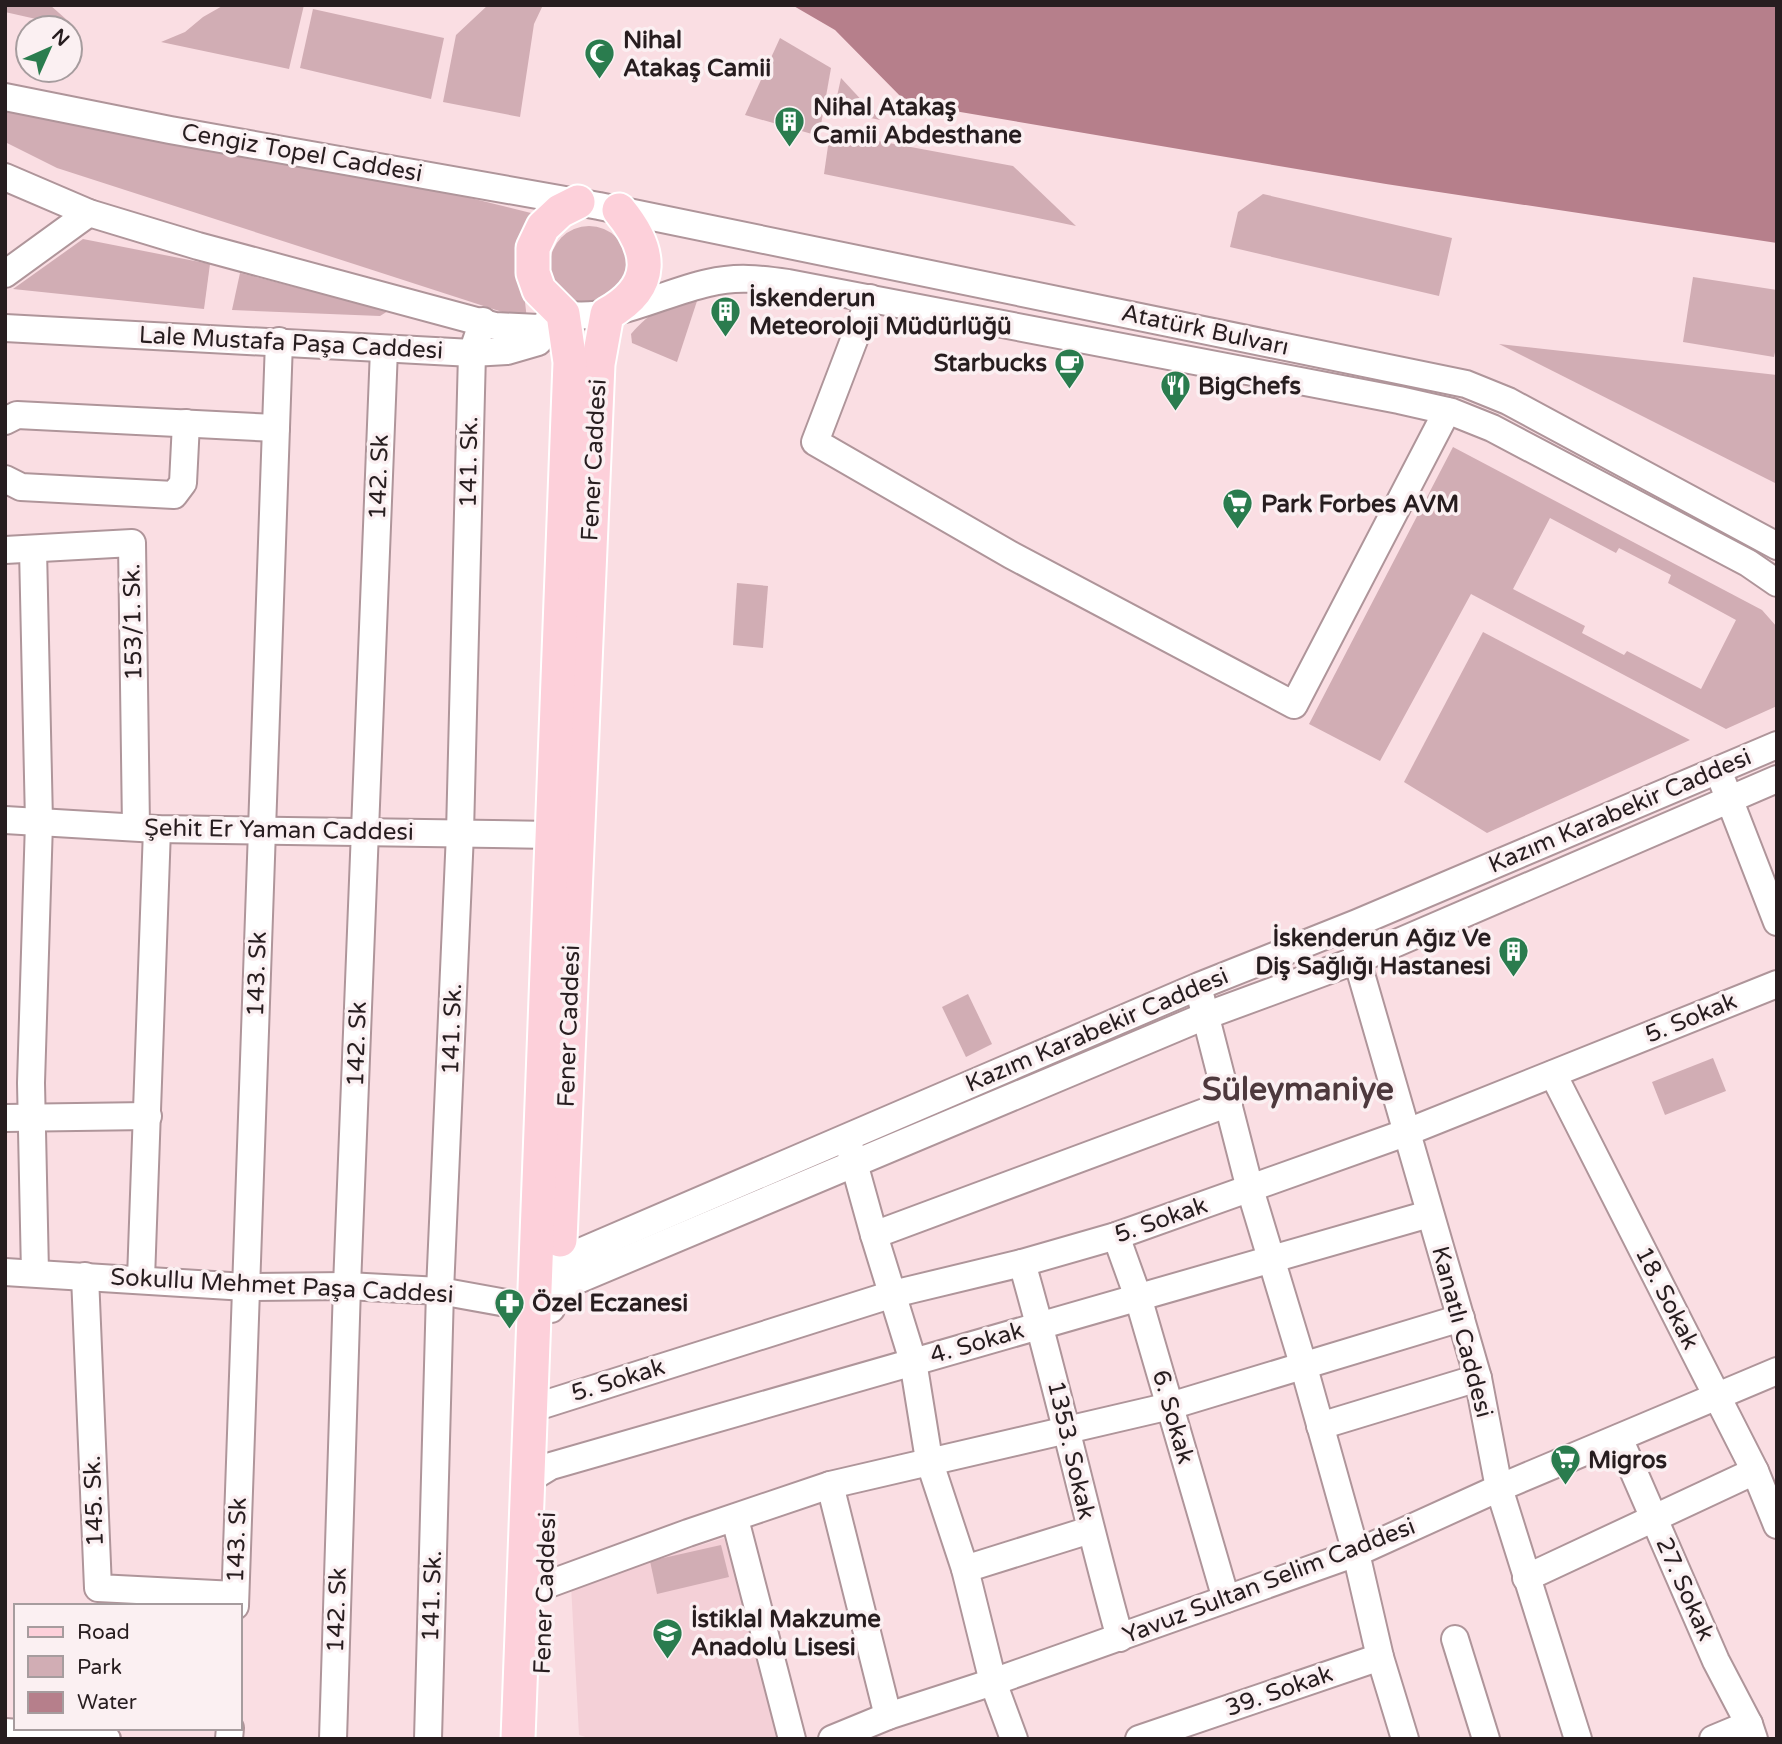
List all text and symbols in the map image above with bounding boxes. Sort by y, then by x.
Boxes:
north arrow [14,14,84,84]
text: N [47,25,73,51]
place label: Nihal Atakaş Camii [623,26,771,83]
mosque icon: Nihal Atakaş Camii [583,37,617,81]
place label: Nihal Atakaş Camii Abdesthane [813,93,1022,150]
building icon: Nihal Atakaş Camii Abdesthane [773,104,807,148]
street label: Cengiz Topel Caddesi [179,118,425,188]
place label: İskenderun Meteoroloji Müdürlüğü [749,284,1012,341]
building icon: İskenderun Meteoroloji Müdürlüğü [709,295,743,339]
street label: Atatürk Bulvarı [1119,298,1291,362]
street label: Lale Mustafa Paşa Caddesi [138,321,444,365]
cafe icon: Starbucks [1053,346,1087,390]
place label: Starbucks [934,349,1047,378]
restaurant icon: BigChefs [1158,369,1192,413]
place label: BigChefs [1198,372,1301,401]
street label: Fener Caddesi [575,378,613,542]
street label: 141. Sk. [454,416,484,508]
street label: 142. Sk [363,434,395,520]
supermarket icon: Park Forbes AVM [1221,487,1255,531]
place label: Park Forbes AVM [1261,490,1459,519]
street label: 153/1. Sk. [117,563,149,681]
street label: Kazım Karabekir Caddesi [1484,742,1756,880]
street label: Şehit Er Yaman Caddesi [144,813,414,847]
place label: İskenderun Ağız Ve Diş Sağlığı Hastanesi [1255,924,1491,981]
street label: 143. Sk [241,931,273,1017]
building icon: İskenderun Ağız Ve Diş Sağlığı Hastanesi [1497,935,1531,979]
street label: Fener Caddesi [552,944,586,1108]
street label: Kazım Karabekir Caddesi [961,961,1233,1099]
street label: 141. Sk. [436,983,468,1075]
street label: 5. Sokak [1641,987,1741,1049]
street label: 142. Sk [341,1001,373,1087]
district label: Süleymaniye [1202,1071,1394,1109]
street label: 5. Sokak [1111,1191,1211,1249]
street label: 18. Sokak [1629,1242,1705,1354]
street label: Kanatlı Caddesi [1425,1243,1499,1421]
street label: Sokullu Mehmet Paşa Caddesi [110,1263,454,1309]
pharmacy icon: Özel Eczanesi [492,1286,526,1330]
place label: Özel Eczanesi [532,1289,688,1318]
street label: 4. Sokak [927,1316,1027,1370]
street label: 5. Sokak [568,1352,668,1408]
street label: 6. Sokak [1146,1367,1200,1467]
street label: 1353. Sokak [1041,1378,1101,1522]
supermarket icon: Migros [1548,1443,1582,1487]
place label: Migros [1588,1446,1667,1475]
street label: 145. Sk. [78,1455,110,1547]
street label: 143. Sk [221,1497,253,1583]
street label: Fener Caddesi [528,1511,562,1675]
street label: Yavuz Sultan Selim Caddesi [1119,1512,1419,1650]
street label: 27. Sokak [1649,1533,1721,1645]
street label: 141. Sk. [416,1550,448,1642]
street label: 142. Sk [321,1567,353,1653]
legend [14,1604,242,1730]
place label: İstiklal Makzume Anadolu Lisesi [691,1605,881,1662]
school or university icon: İstiklal Makzume Anadolu Lisesi [651,1616,685,1660]
text: Road [77,1620,130,1645]
text: Park [77,1655,122,1680]
street label: 39. Sokak [1222,1659,1336,1723]
text: Water [77,1690,137,1715]

